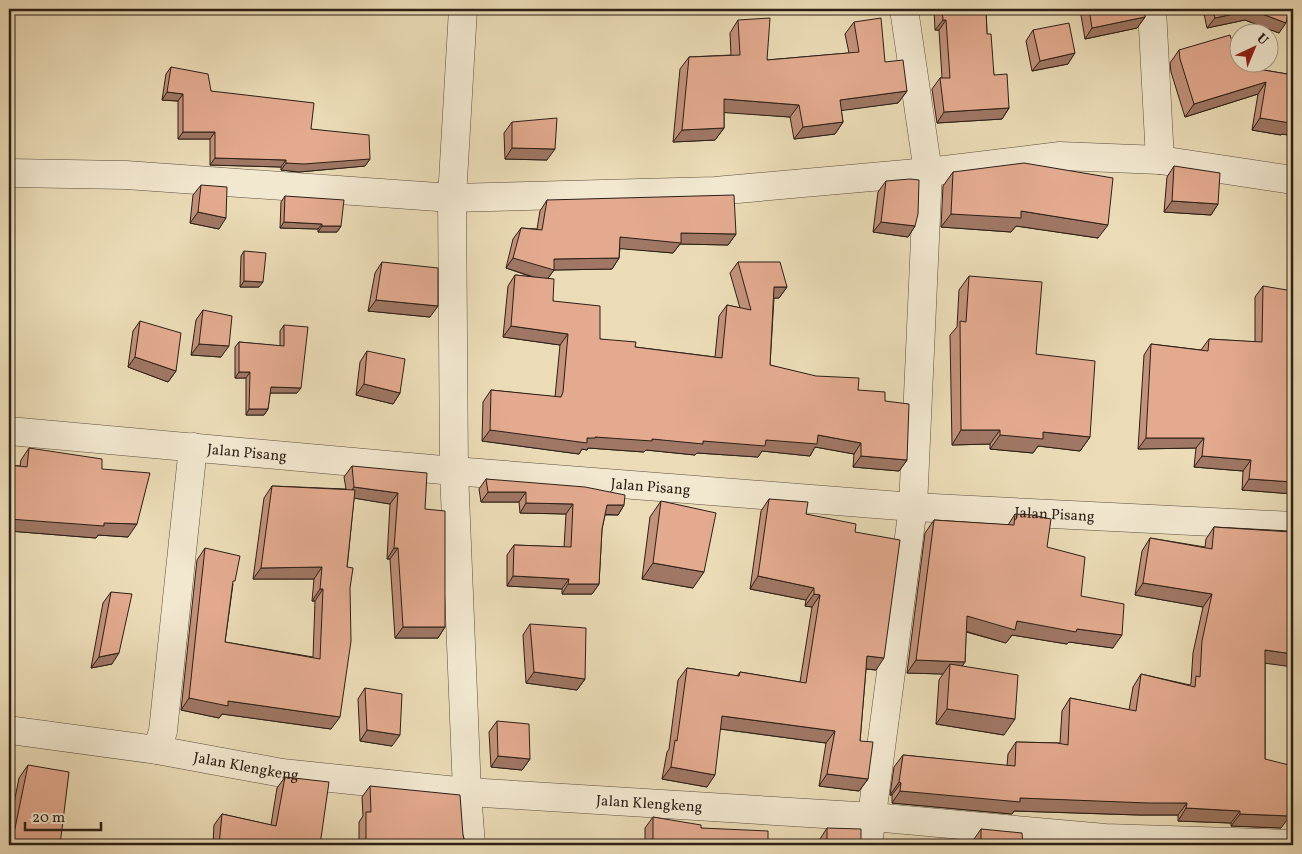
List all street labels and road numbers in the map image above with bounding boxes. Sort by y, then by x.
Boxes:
street label: Jalan Pisang [206,440,288,468]
street label: Jalan Pisang [610,474,692,502]
street label: Jalan Pisang [1014,503,1095,528]
street label: Jalan Klengkeng [192,748,300,787]
street label: Jalan Klengkeng [595,791,703,818]

